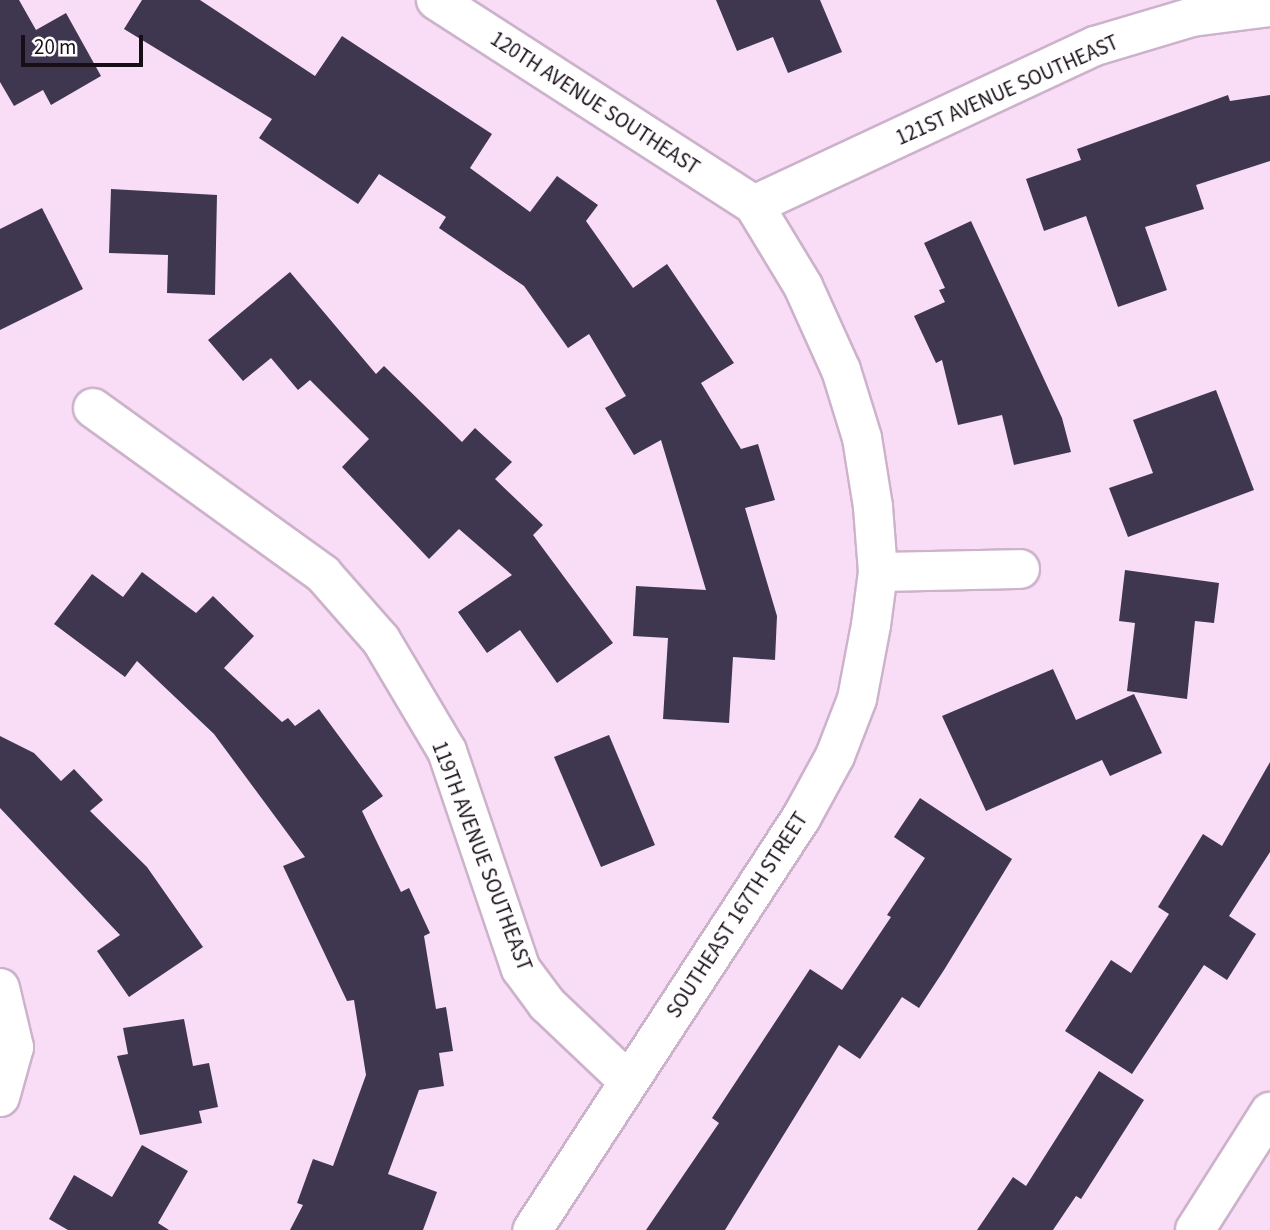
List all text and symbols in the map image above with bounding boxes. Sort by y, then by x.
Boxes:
scale bar [24,21,147,65]
street label: 120TH AVENUE SOUTHEAST [486,26,704,180]
street label: 121ST AVENUE SOUTHEAST [892,29,1122,151]
text: 20 m [34,32,76,62]
street label: 119TH AVENUE SOUTHEAST [427,738,537,974]
street label: SOUTHEAST 167TH STREET [661,807,813,1023]

